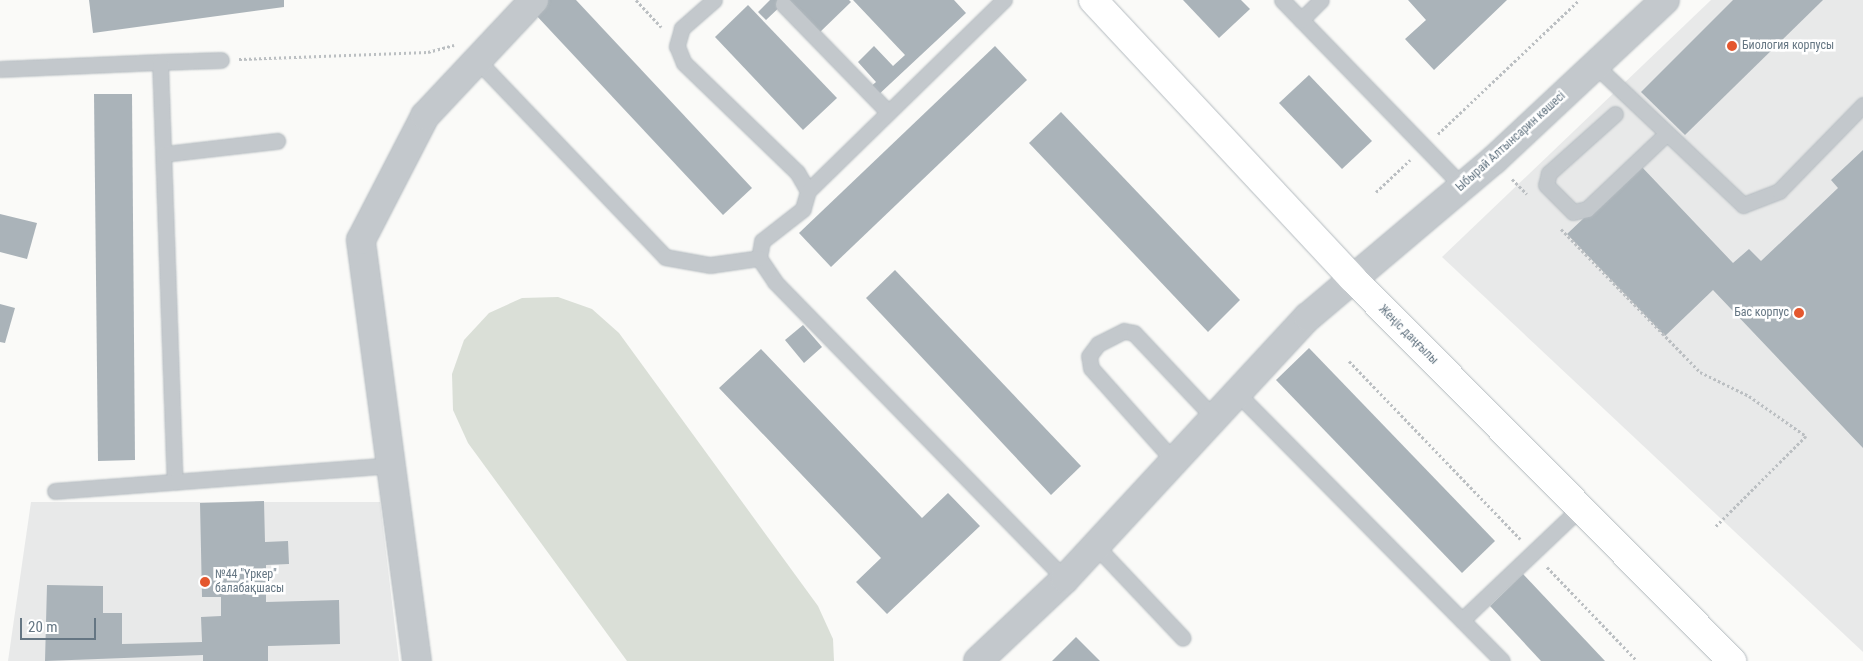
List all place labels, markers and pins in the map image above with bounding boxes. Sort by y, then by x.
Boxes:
place label: Биология корпусы [1742,39,1834,53]
marker: Биология корпусы [1726,40,1738,52]
place label: Бас корпус [1734,306,1789,320]
marker: Бас корпус [1793,307,1805,319]
place label: №44 "Үркер" балабақшасы [215,568,284,596]
marker: №44 "Үркер" балабақшасы [199,576,211,588]

